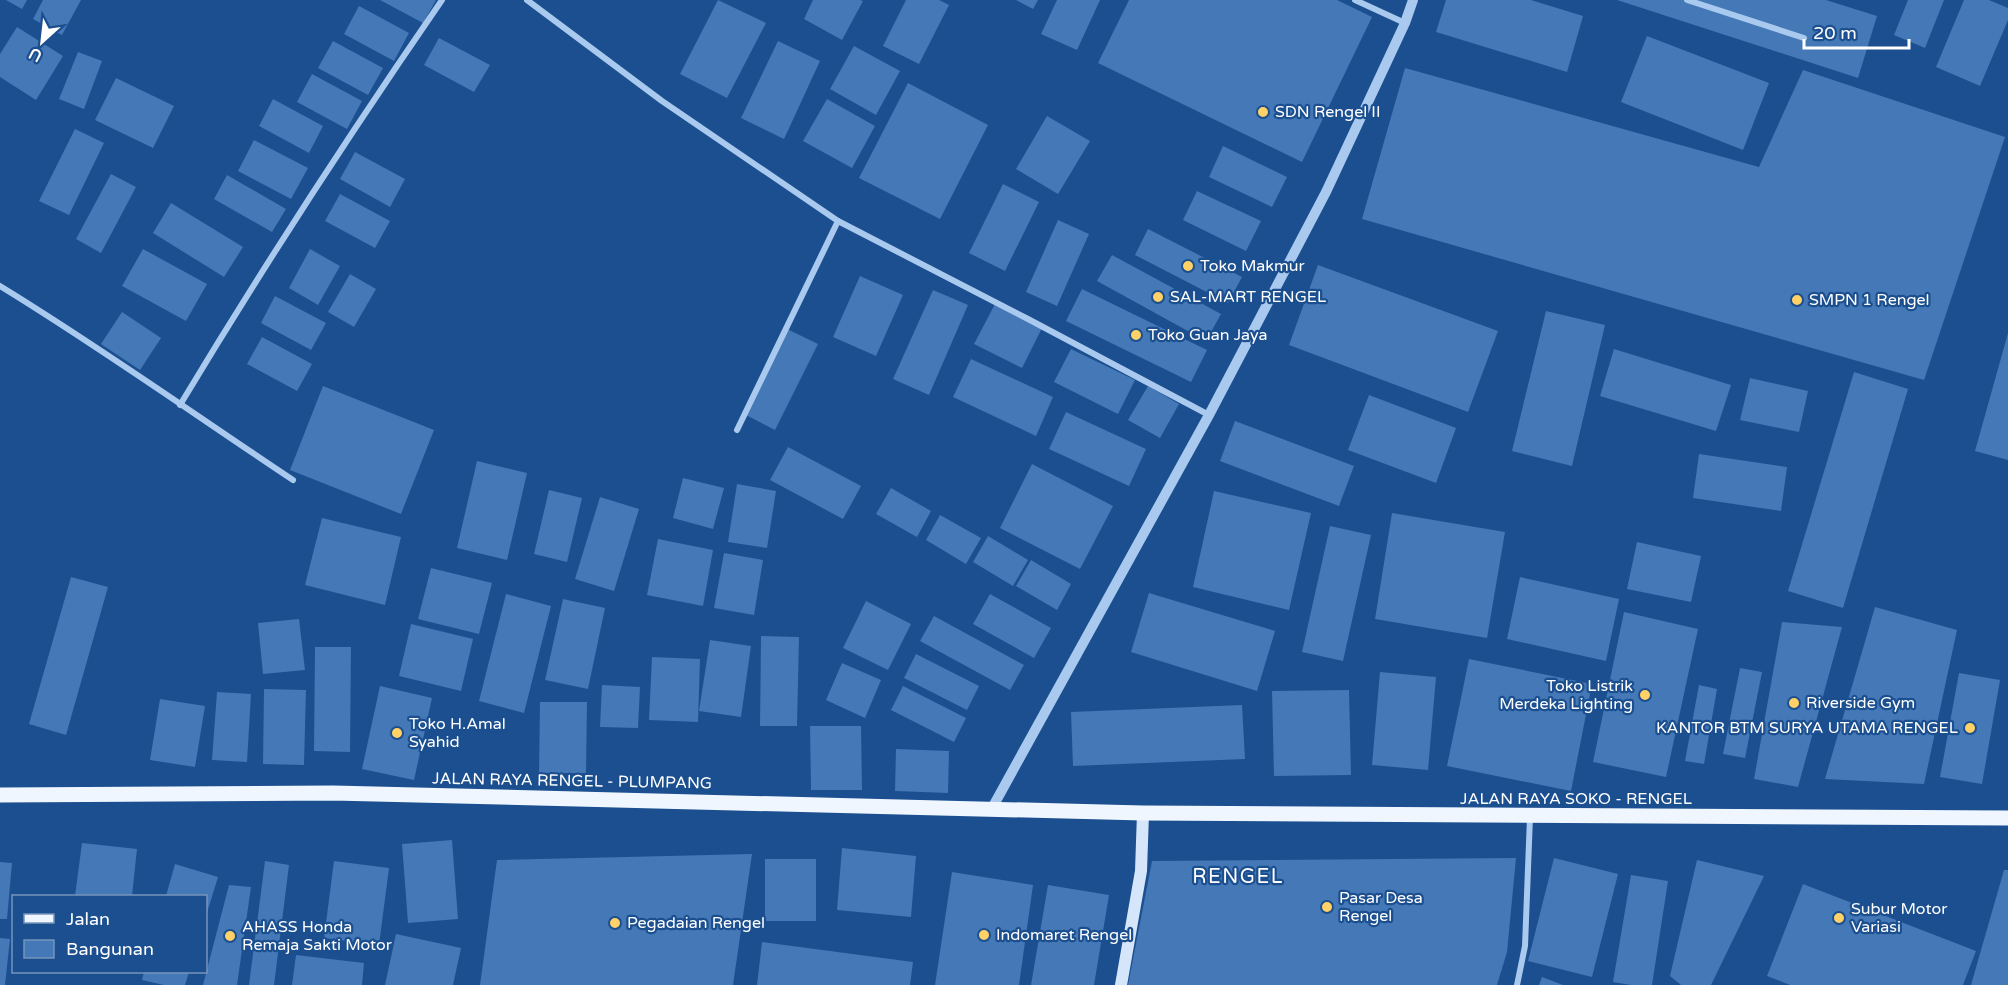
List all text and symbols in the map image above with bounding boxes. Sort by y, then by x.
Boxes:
north arrow [12,12,72,72]
scale bar [1804,12,1909,50]
text: 20 m [1813,22,1857,44]
text: U [26,43,46,66]
place label: SDN Rengel II [1275,102,1381,122]
marker: SDN Rengel II [1256,105,1270,119]
place label: Toko Makmur [1200,256,1305,276]
marker: Toko Makmur [1181,259,1195,273]
place label: SAL-MART RENGEL [1170,287,1326,307]
marker: SAL-MART RENGEL [1151,290,1165,304]
place label: SMPN 1 Rengel [1809,290,1930,310]
marker: SMPN 1 Rengel [1790,293,1804,307]
place label: Toko Guan Jaya [1148,325,1267,345]
marker: Toko Guan Jaya [1129,328,1143,342]
place label: Toko Listrik Merdeka Lighting [1499,676,1633,714]
marker: Toko Listrik Merdeka Lighting [1638,688,1652,702]
place label: Riverside Gym [1806,693,1915,713]
marker: Riverside Gym [1787,696,1801,710]
place label: Toko H.Amal Syahid [409,714,506,752]
place label: KANTOR BTM SURYA UTAMA RENGEL [1656,718,1958,738]
marker: KANTOR BTM SURYA UTAMA RENGEL [1963,721,1977,735]
marker: Toko H.Amal Syahid [390,726,404,740]
street label: JALAN RAYA RENGEL - PLUMPANG [432,769,712,793]
street label: JALAN RAYA SOKO - RENGEL [1460,789,1692,809]
district label: RENGEL [1192,865,1284,889]
place label: Pasar Desa Rengel [1339,888,1423,926]
legend [12,895,207,973]
place label: Subur Motor Variasi [1851,899,1948,937]
marker: Pasar Desa Rengel [1320,900,1334,914]
text: Jalan [66,908,110,930]
marker: Subur Motor Variasi [1832,911,1846,925]
place label: Pegadaian Rengel [627,913,765,933]
marker: Pegadaian Rengel [608,916,622,930]
place label: AHASS Honda Remaja Sakti Motor [242,917,393,955]
place label: Indomaret Rengel [996,925,1132,945]
marker: Indomaret Rengel [977,928,991,942]
marker: AHASS Honda Remaja Sakti Motor [223,929,237,943]
text: Bangunan [66,938,154,960]

